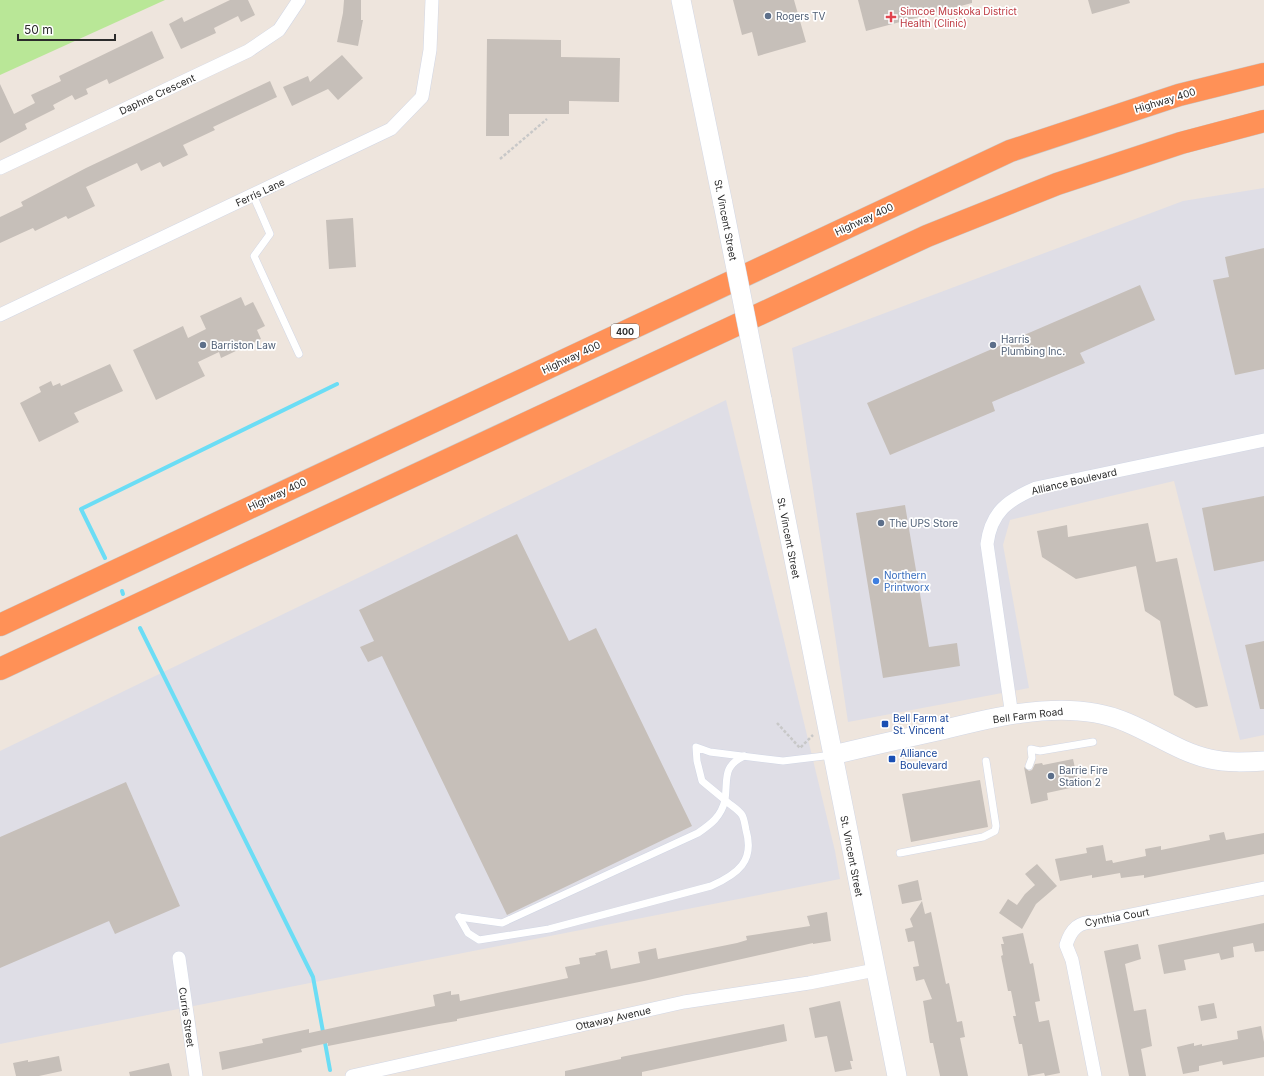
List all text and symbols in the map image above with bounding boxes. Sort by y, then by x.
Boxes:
place label: Simcoe Muskoka District Health (Clinic) [900,5,1018,29]
place label: Rogers TV [776,10,826,22]
marker: Rogers TV [763,11,773,21]
marker: Simcoe Muskoka District Health (Clinic) [885,11,897,23]
scale bar [18,16,115,42]
text: 50 m [24,22,53,37]
street label: Daphne Crescent [117,71,197,117]
street label: Highway 400 [1133,85,1197,115]
street label: Ferris Lane [234,175,287,209]
street label: St. Vincent Street [712,178,740,262]
street label: Highway 400 [833,200,895,238]
road number: 400 [611,324,639,338]
place label: Harris Plumbing Inc. [1001,333,1065,357]
street label: Highway 400 [540,338,602,376]
place label: Barriston Law [211,339,276,351]
marker: Barriston Law [198,340,208,350]
marker: Harris Plumbing Inc. [988,340,998,350]
street label: Alliance Boulevard [1030,465,1118,497]
street label: Highway 400 [246,475,308,513]
street label: St. Vincent Street [775,496,803,580]
place label: The UPS Store [889,517,958,529]
marker: The UPS Store [876,518,886,528]
place label: Northern Printworx [884,569,930,593]
marker: Northern Printworx [871,576,881,586]
street label: Bell Farm Road [992,705,1064,725]
place label: Bell Farm at St. Vincent [893,712,949,736]
marker: Bell Farm at St. Vincent [880,719,890,729]
place label: Alliance Boulevard [900,747,947,771]
marker: Alliance Boulevard [887,754,897,764]
place label: Barrie Fire Station 2 [1059,764,1108,788]
marker: Barrie Fire Station 2 [1046,771,1056,781]
street label: St. Vincent Street [838,814,866,898]
street label: Cynthia Court [1084,905,1151,929]
street label: Currie Street [177,986,197,1048]
street label: Ottaway Avenue [574,1003,652,1032]

